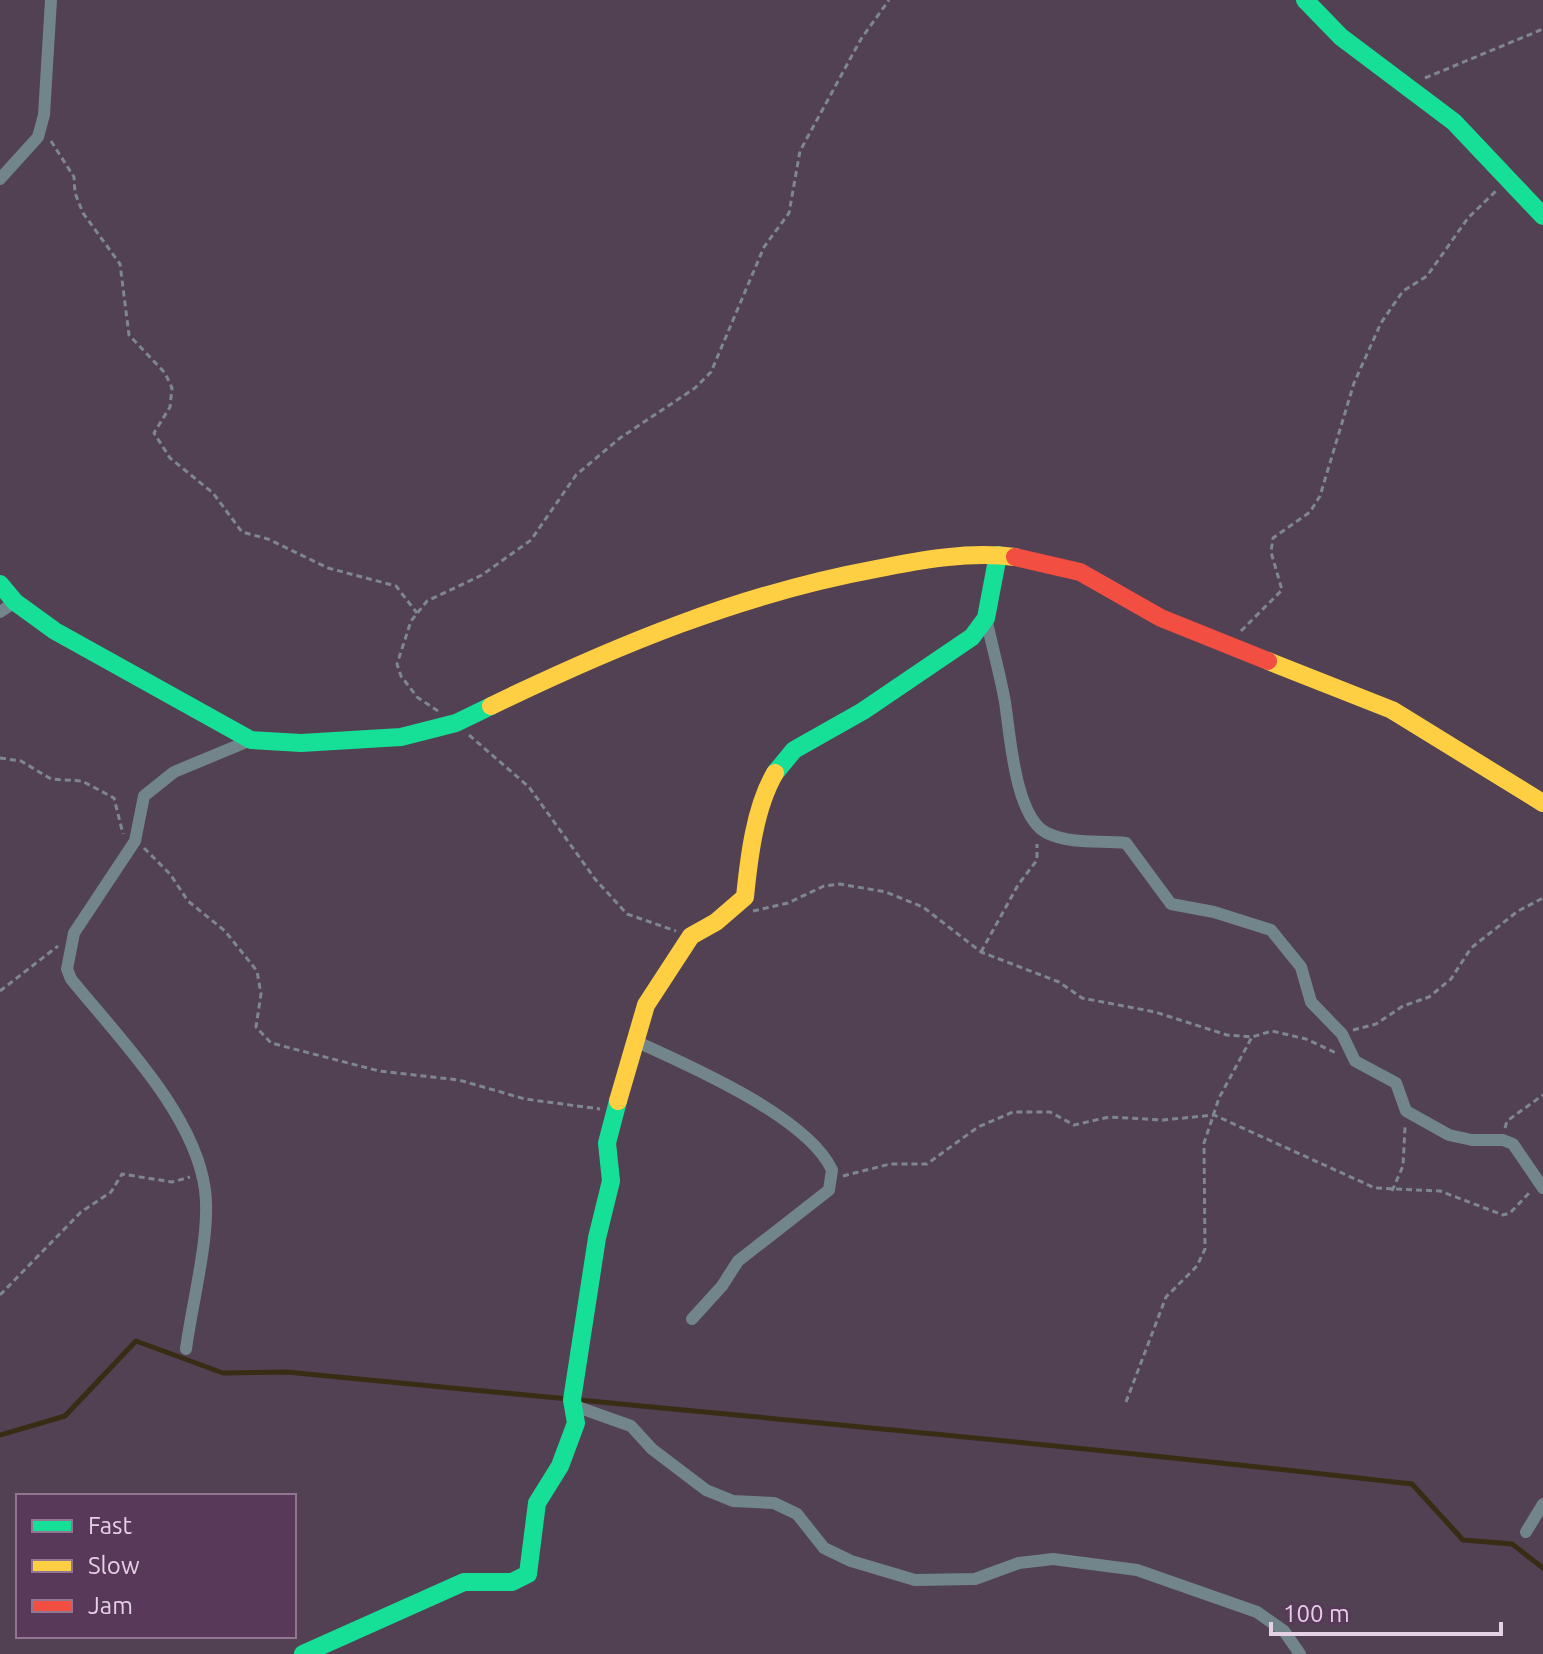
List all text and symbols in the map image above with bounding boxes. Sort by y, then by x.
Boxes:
legend [16,1494,296,1638]
text: Fast [88,1512,132,1539]
text: Slow [88,1552,140,1579]
scale bar [1271,1586,1501,1636]
text: Jam [88,1592,133,1619]
text: 100 m [1283,1600,1350,1627]

